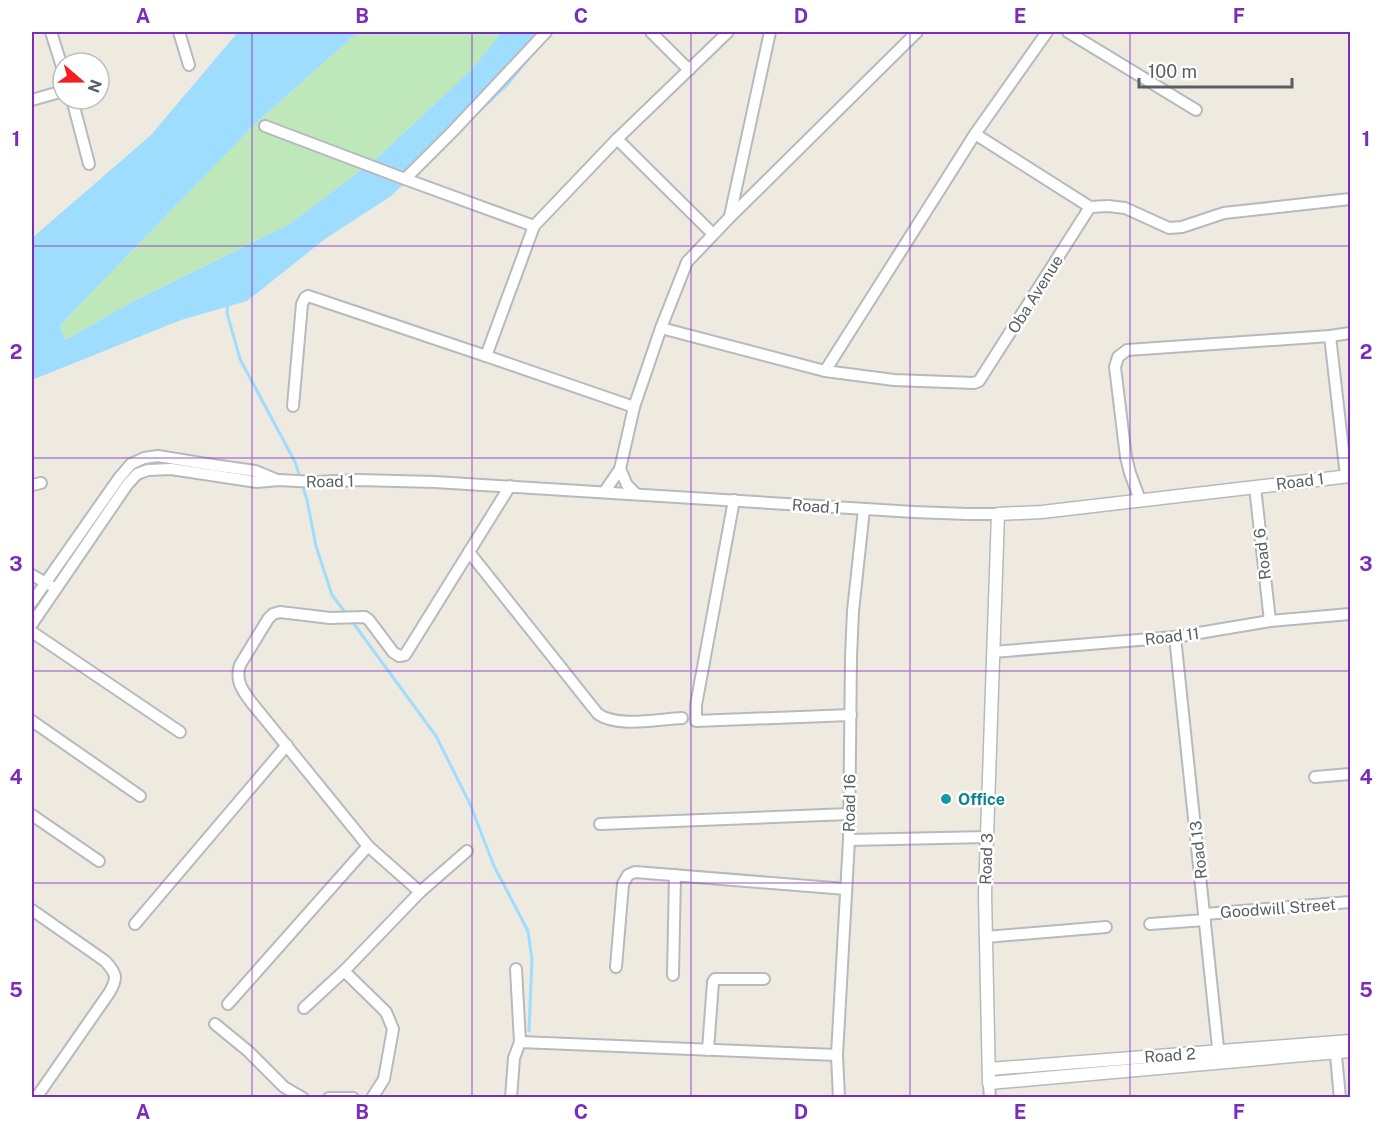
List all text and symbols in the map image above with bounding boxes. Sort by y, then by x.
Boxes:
text: A [136,4,150,28]
text: B [355,4,369,28]
text: C [574,4,588,28]
text: D [794,4,808,28]
text: E [1014,4,1026,28]
text: F [1233,4,1245,28]
north arrow [51,51,111,111]
scale bar [1139,51,1292,89]
text: 100 m [1148,61,1197,82]
text: N [84,77,106,95]
text: 1 [12,127,20,151]
text: 1 [1362,127,1370,151]
street label: Oba Avenue [1004,252,1067,337]
text: 2 [10,340,22,364]
text: 2 [1360,340,1372,364]
street label: Road 1 [1275,469,1325,494]
street label: Road 1 [306,472,354,491]
street label: Road 1 [791,495,841,518]
street label: Road 6 [1250,527,1275,581]
text: 3 [9,552,23,576]
text: 3 [1359,552,1373,576]
street label: Road 11 [1144,624,1200,649]
text: 4 [9,765,23,789]
text: 4 [1359,765,1373,789]
street label: Road 16 [839,774,860,832]
place label: Office [958,790,1005,809]
marker: Office [939,792,953,806]
street label: Road 13 [1186,820,1211,880]
street label: Road 3 [976,833,997,885]
street label: Goodwill Street [1220,895,1337,922]
text: 5 [9,978,23,1002]
text: 5 [1359,978,1373,1002]
street label: Road 2 [1144,1044,1196,1067]
text: A [136,1100,150,1124]
text: B [355,1100,369,1124]
text: C [574,1100,588,1124]
text: D [794,1100,808,1124]
text: E [1014,1100,1026,1124]
text: F [1233,1100,1245,1124]

